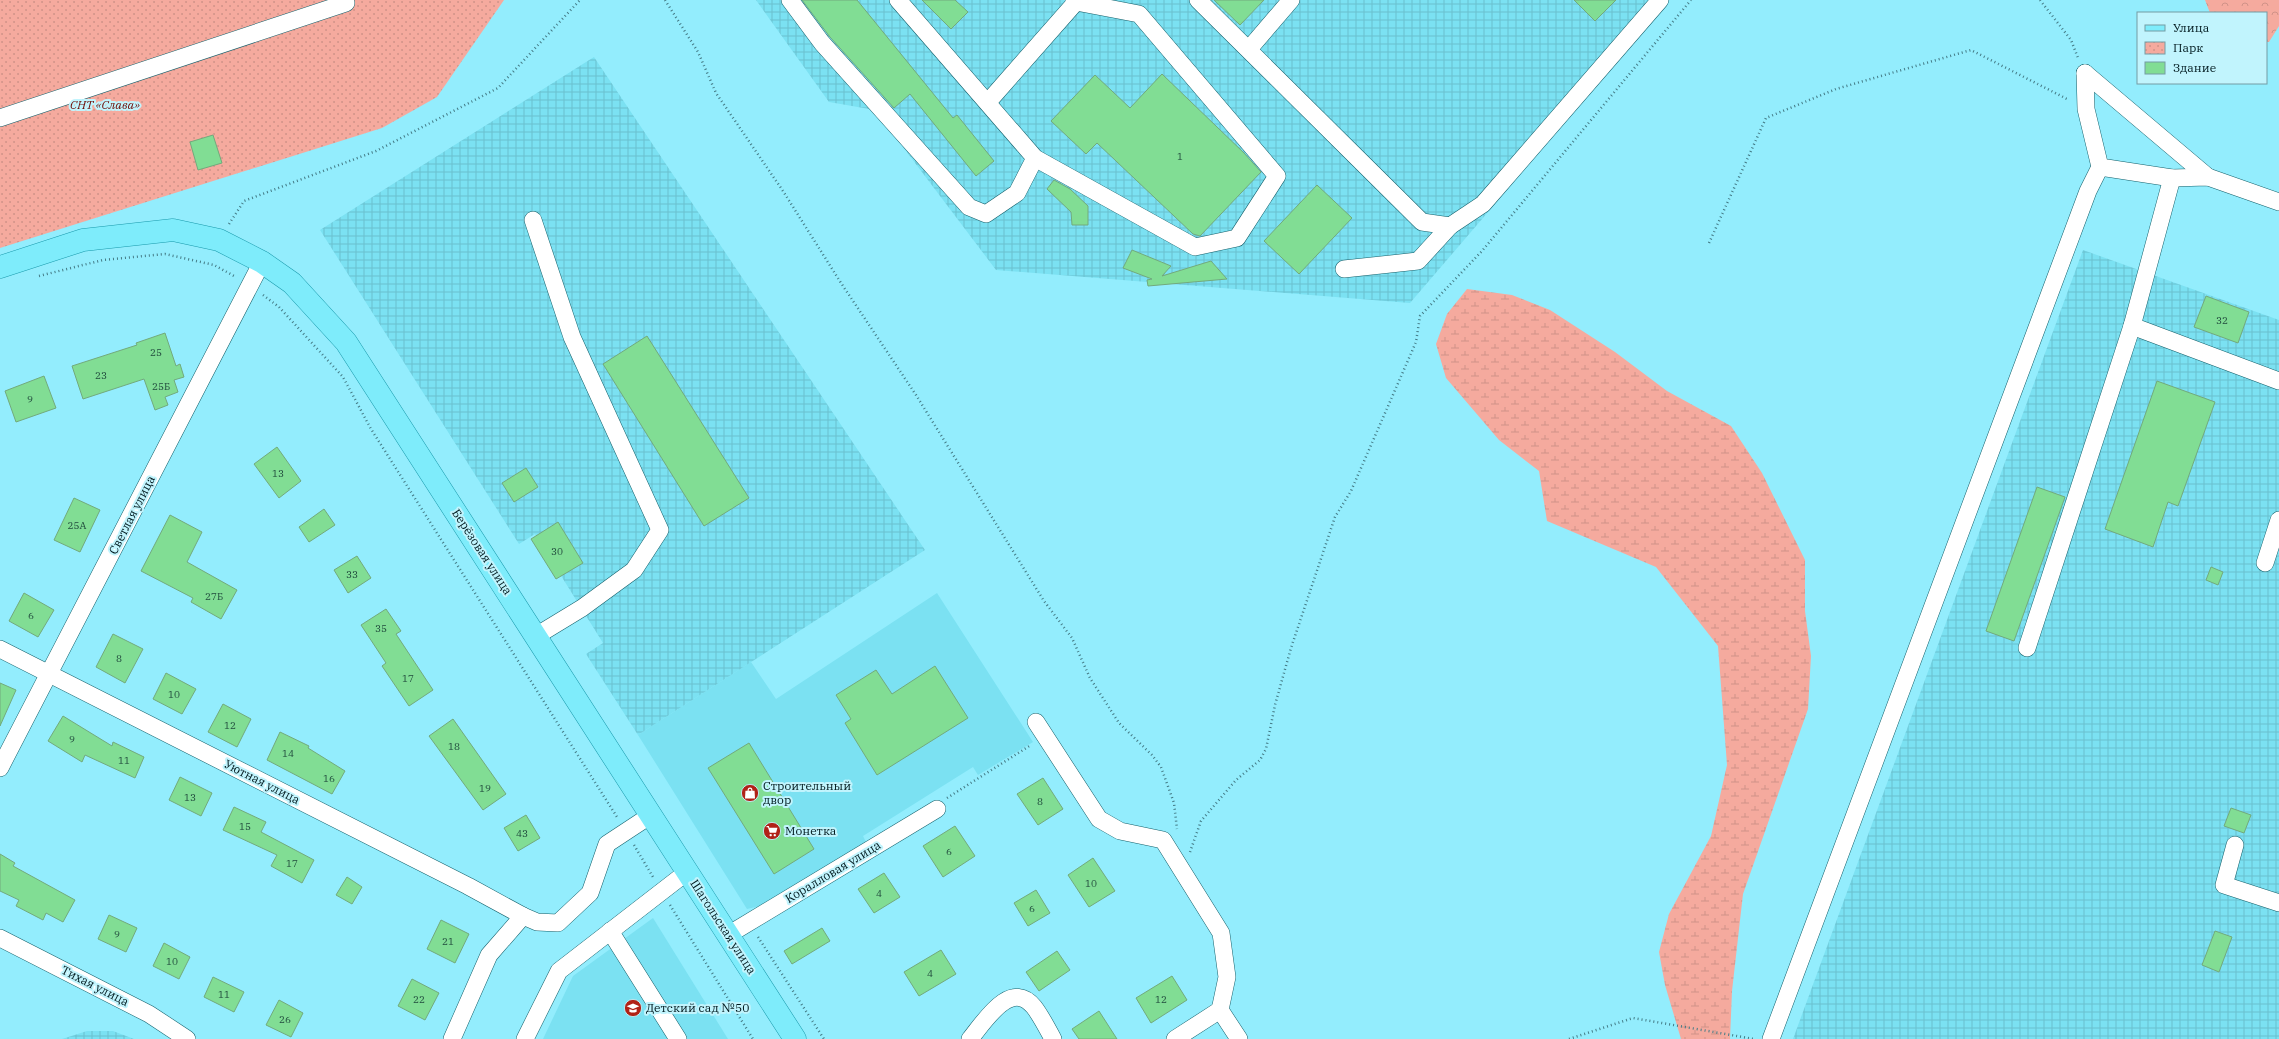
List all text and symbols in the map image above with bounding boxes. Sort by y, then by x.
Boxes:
legend [2137,12,2267,84]
text: Улица [2173,20,2210,35]
text: Парк [2173,40,2203,55]
text: Здание [2173,60,2216,75]
park label: СНТ «Слава» [70,97,140,112]
house number: 1 [1177,150,1183,163]
house number: 32 [2216,314,2228,327]
house number: 25 [150,346,162,359]
house number: 23 [95,369,107,382]
house number: 25Б [152,380,170,393]
house number: 9 [27,393,33,406]
house number: 13 [272,467,284,480]
street label: Светлая улица [105,473,158,557]
street label: Берёзовая улица [449,506,516,598]
house number: 25А [68,519,87,532]
house number: 30 [551,545,563,558]
house number: 33 [346,568,358,581]
house number: 27Б [205,590,223,603]
house number: 6 [28,609,34,622]
house number: 35 [375,622,387,635]
house number: 8 [116,652,122,665]
house number: 17 [402,672,414,685]
house number: 10 [168,688,180,701]
house number: 12 [224,719,236,732]
house number: 9 [69,733,75,746]
house number: 18 [448,740,460,753]
house number: 14 [282,747,294,760]
house number: 11 [118,754,130,767]
street label: Уютная улица [222,756,303,807]
house number: 16 [323,772,335,785]
place label: Строительный двор [763,778,851,807]
house number: 19 [479,782,491,795]
shop icon: Строительный двор [740,783,760,803]
house number: 13 [184,791,196,804]
house number: 8 [1037,795,1043,808]
house number: 15 [239,820,251,833]
supermarket icon: Монетка [762,821,782,841]
place label: Монетка [785,823,837,838]
house number: 43 [516,827,528,840]
street label: Коралловая улица [782,837,884,906]
house number: 6 [946,845,952,858]
house number: 17 [286,857,298,870]
street label: Шагольская улица [687,876,760,977]
house number: 10 [1085,877,1097,890]
house number: 4 [876,887,882,900]
house number: 6 [1029,902,1035,915]
house number: 9 [114,928,120,941]
house number: 21 [442,935,454,948]
house number: 10 [166,955,178,968]
street label: Тихая улица [59,962,132,1009]
house number: 4 [927,967,933,980]
house number: 11 [218,988,230,1001]
house number: 22 [413,993,425,1006]
house number: 12 [1155,993,1167,1006]
school or university icon: Детский сад №50 [623,998,643,1018]
place label: Детский сад №50 [646,1000,749,1015]
house number: 26 [279,1013,291,1026]

